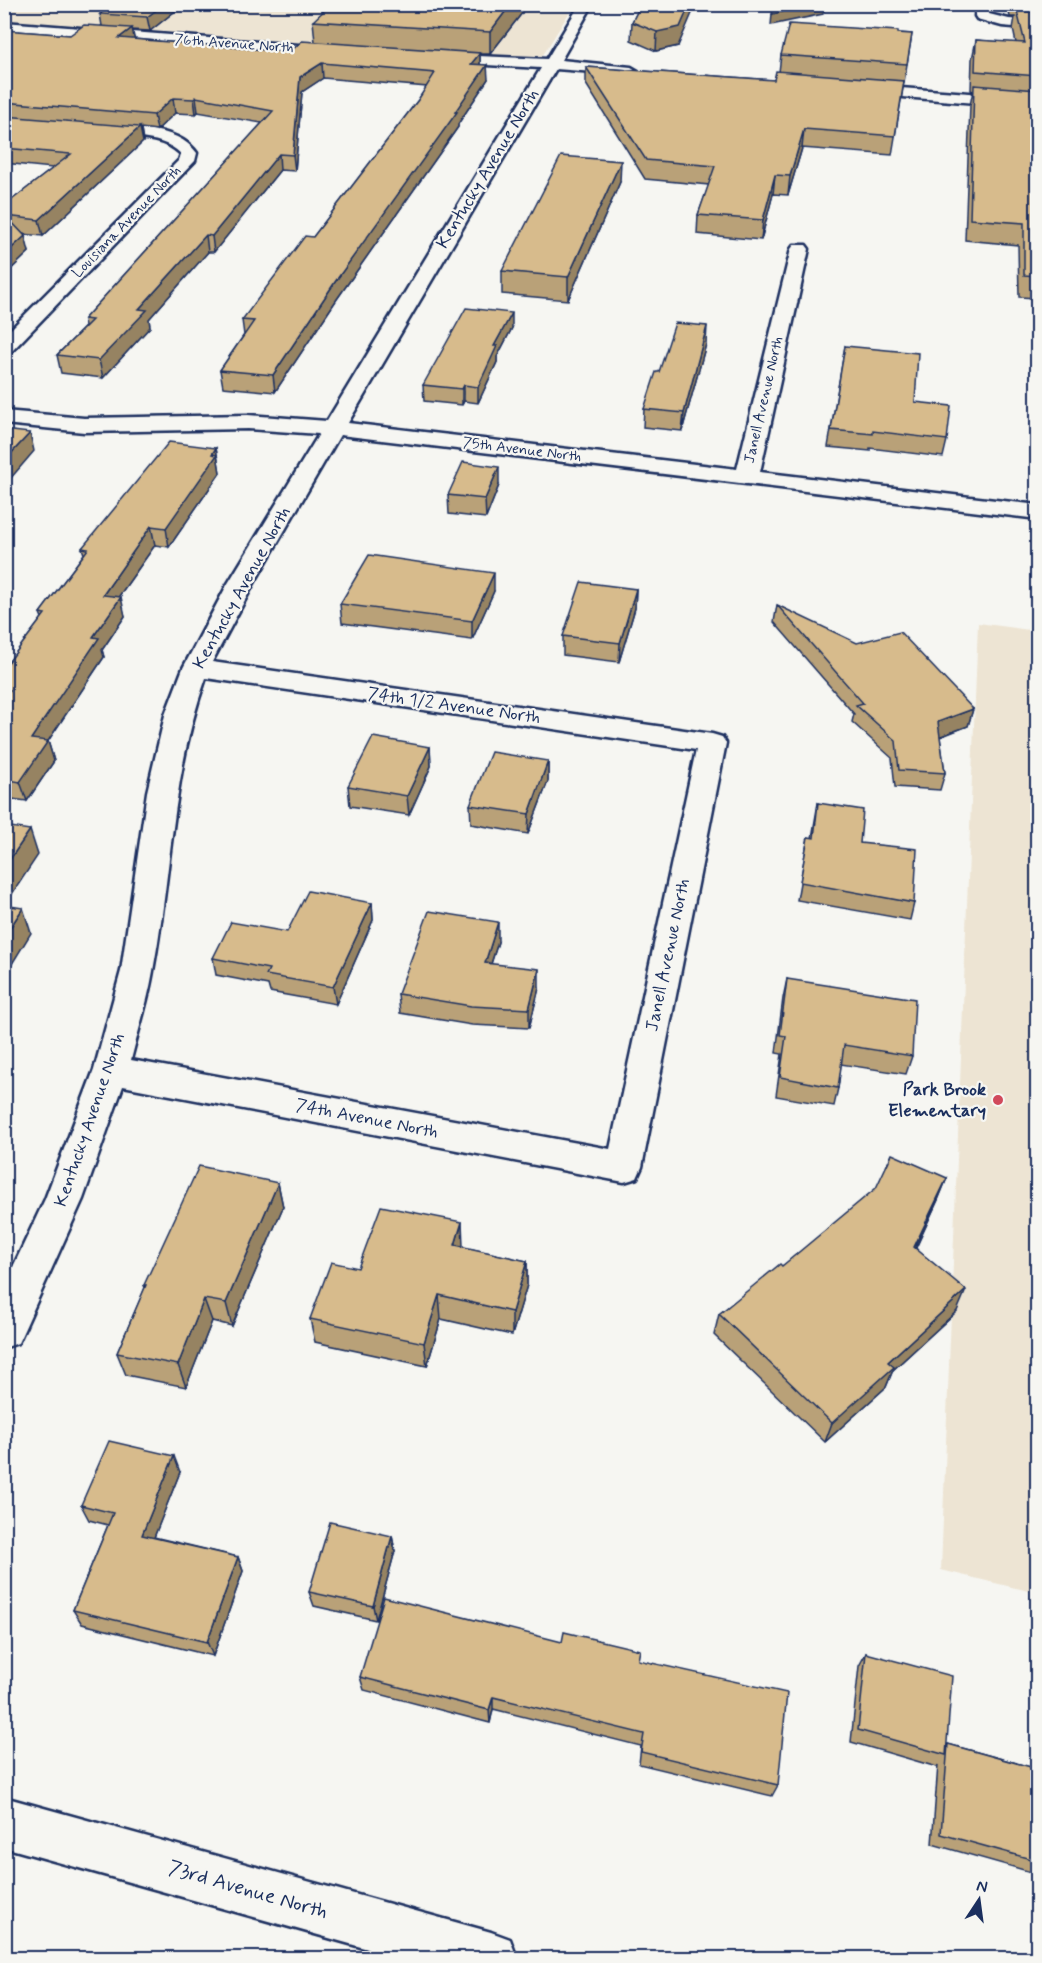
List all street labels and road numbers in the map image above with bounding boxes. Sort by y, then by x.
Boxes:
street label: 76th Avenue North [174,30,294,58]
street label: Kentucky Avenue North [431,85,545,253]
street label: Louisiana Avenue North [68,161,186,283]
street label: Janell Avenue North [740,335,788,465]
street label: 75th Avenue North [462,433,582,467]
street label: Kentucky Avenue North [187,503,297,673]
street label: 74th 1/2 Avenue North [366,682,542,730]
street label: Janell Avenue North [640,876,696,1034]
street label: Kentucky Avenue North [49,1030,131,1210]
street label: 74th Avenue North [294,1093,440,1145]
street label: 73rd Avenue North [165,1854,331,1926]

